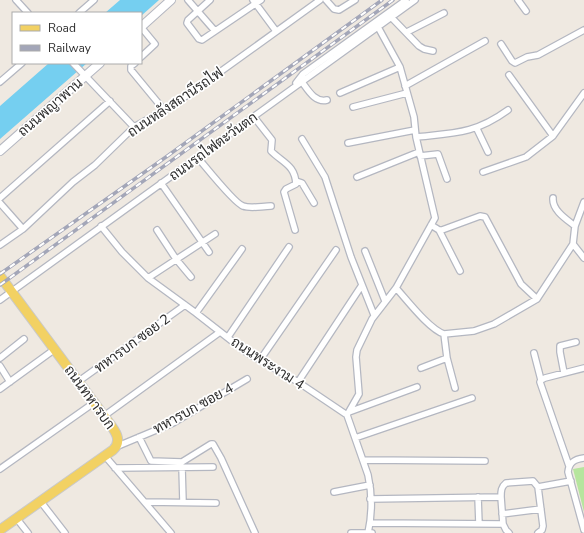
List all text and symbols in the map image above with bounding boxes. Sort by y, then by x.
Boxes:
legend [12,12,142,64]
text: Road [48,20,76,36]
text: Railway [48,40,92,56]
street label: ถนนหลังสถานีรถไฟ [124,63,227,142]
street label: ถนนพญาพาน [14,74,87,141]
street label: ถนนรถไฟตะวันตก [165,108,261,185]
street label: ทหารบก ซอย 2 [91,309,174,377]
street label: ถนนพระงาม 4 [227,333,308,394]
street label: ถนนทหารบก [60,361,119,433]
street label: ทหารบก ซอย 4 [150,379,237,438]

